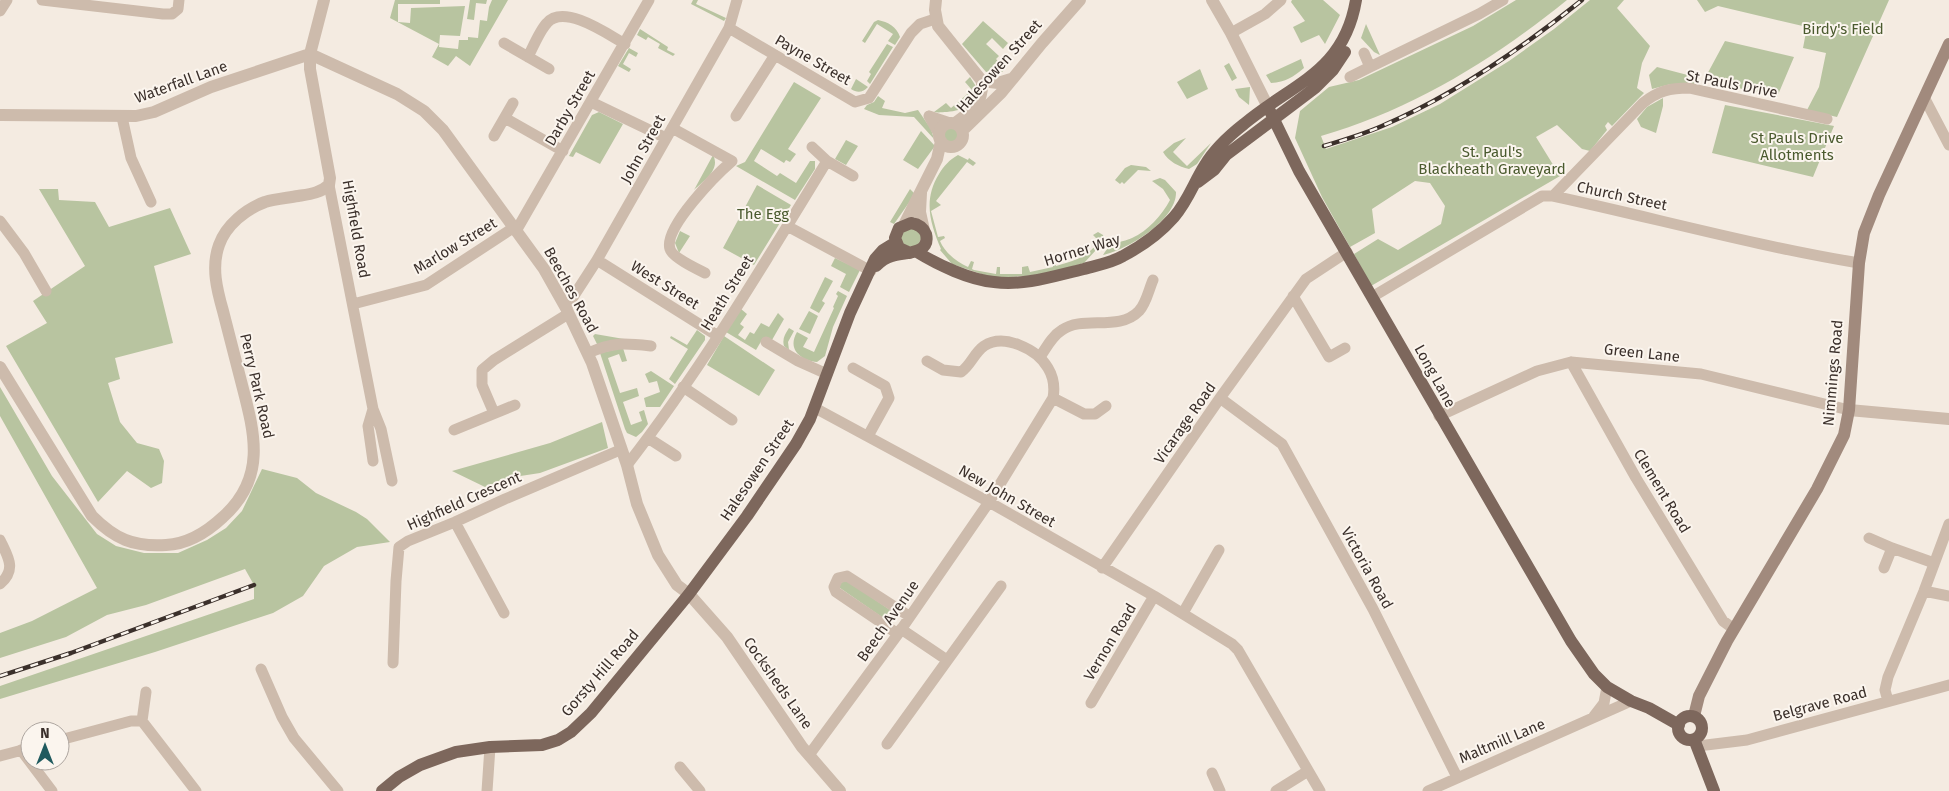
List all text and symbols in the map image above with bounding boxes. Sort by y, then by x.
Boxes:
street label: Halesowen Street [953,15,1046,116]
park label: Birdy's Field [1802,20,1884,38]
street label: Payne Street [772,31,855,89]
street label: Waterfall Lane [132,57,230,107]
street label: Darby Street [541,66,599,149]
street label: St Pauls Drive [1685,66,1779,102]
street label: John Street [617,111,669,186]
park label: St Pauls Drive Allotments [1751,129,1843,164]
park label: St. Paul's Blackheath Graveyard [1418,143,1566,178]
street label: Highfield Road [338,178,374,280]
street label: Church Street [1575,178,1669,214]
park label: The Egg [737,205,789,223]
street label: Marlow Street [410,214,500,278]
street label: Horner Way [1042,230,1123,270]
street label: Beeches Road [540,244,602,336]
street label: Heath Street [697,252,758,334]
street label: West Street [627,257,703,313]
street label: Nimmings Road [1819,319,1847,427]
street label: Perry Park Road [236,332,278,440]
street label: Green Lane [1603,340,1681,366]
street label: Long Lane [1410,342,1460,410]
street label: Vicarage Road [1150,379,1220,467]
street label: Halesowen Street [716,415,798,524]
street label: Clement Road [1630,446,1694,536]
street label: New John Street [955,461,1059,531]
street label: Highfield Crescent [404,468,524,534]
street label: Victoria Road [1337,524,1397,612]
street label: Beech Avenue [853,577,923,665]
street label: Vernon Road [1080,600,1140,684]
street label: Gorsty Hill Road [557,626,643,720]
street label: Cocksheds Lane [740,634,816,732]
street label: Belgrave Road [1771,683,1869,725]
street label: Maltmill Lane [1456,715,1548,767]
north arrow [20,721,70,771]
text: N [40,725,50,742]

